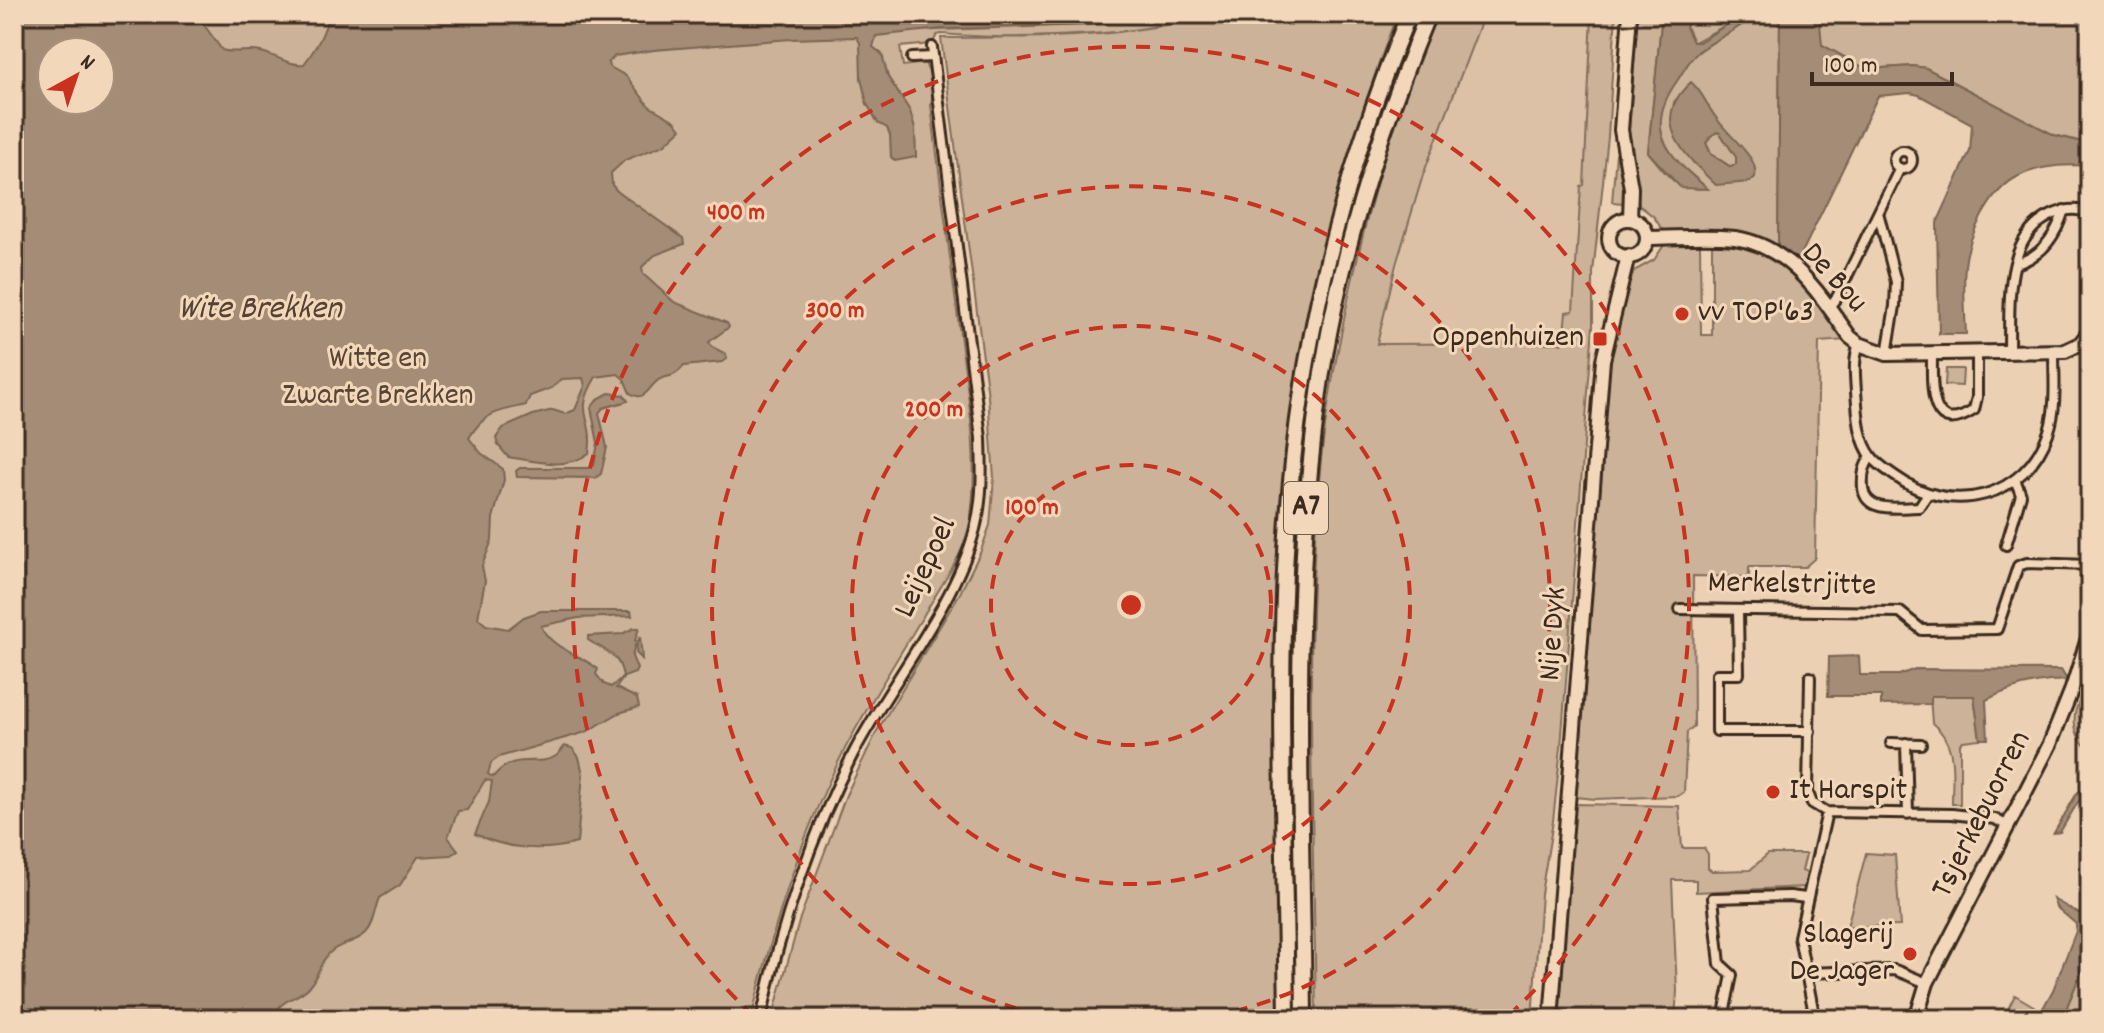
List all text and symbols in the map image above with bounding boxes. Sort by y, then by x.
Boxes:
north arrow [36,36,116,116]
scale bar [1812,36,1952,86]
text: N [72,48,101,79]
text: 100 m [1824,50,1877,84]
text: 400 m [707,197,765,231]
street label: De Bou [1789,233,1877,325]
water label: Wite Brekken [178,286,343,335]
place label: vv TOP'63 [1698,291,1814,337]
text: 300 m [806,295,864,329]
marker: vv TOP'63 [1673,305,1691,323]
place label: Oppenhuizen [1432,316,1584,362]
marker: Oppenhuizen [1591,330,1609,348]
park label: Witte en Zwarte Brekken [282,337,474,420]
text: 200 m [905,394,963,428]
road number: A7 [1284,482,1328,534]
text: 100 m [1005,492,1059,526]
street label: Leijepoel [884,510,970,626]
street label: Merkelstrjitte [1707,562,1877,610]
street label: Nije Dyk [1529,585,1581,683]
centre of rings [1117,591,1145,619]
street label: Tsjerkebuorren [1921,723,2045,907]
place label: It Harspit [1789,769,1907,815]
marker: It Harspit [1764,783,1782,801]
place label: Slagerij De Jager [1789,913,1894,996]
marker: Slagerij De Jager [1901,945,1919,963]

